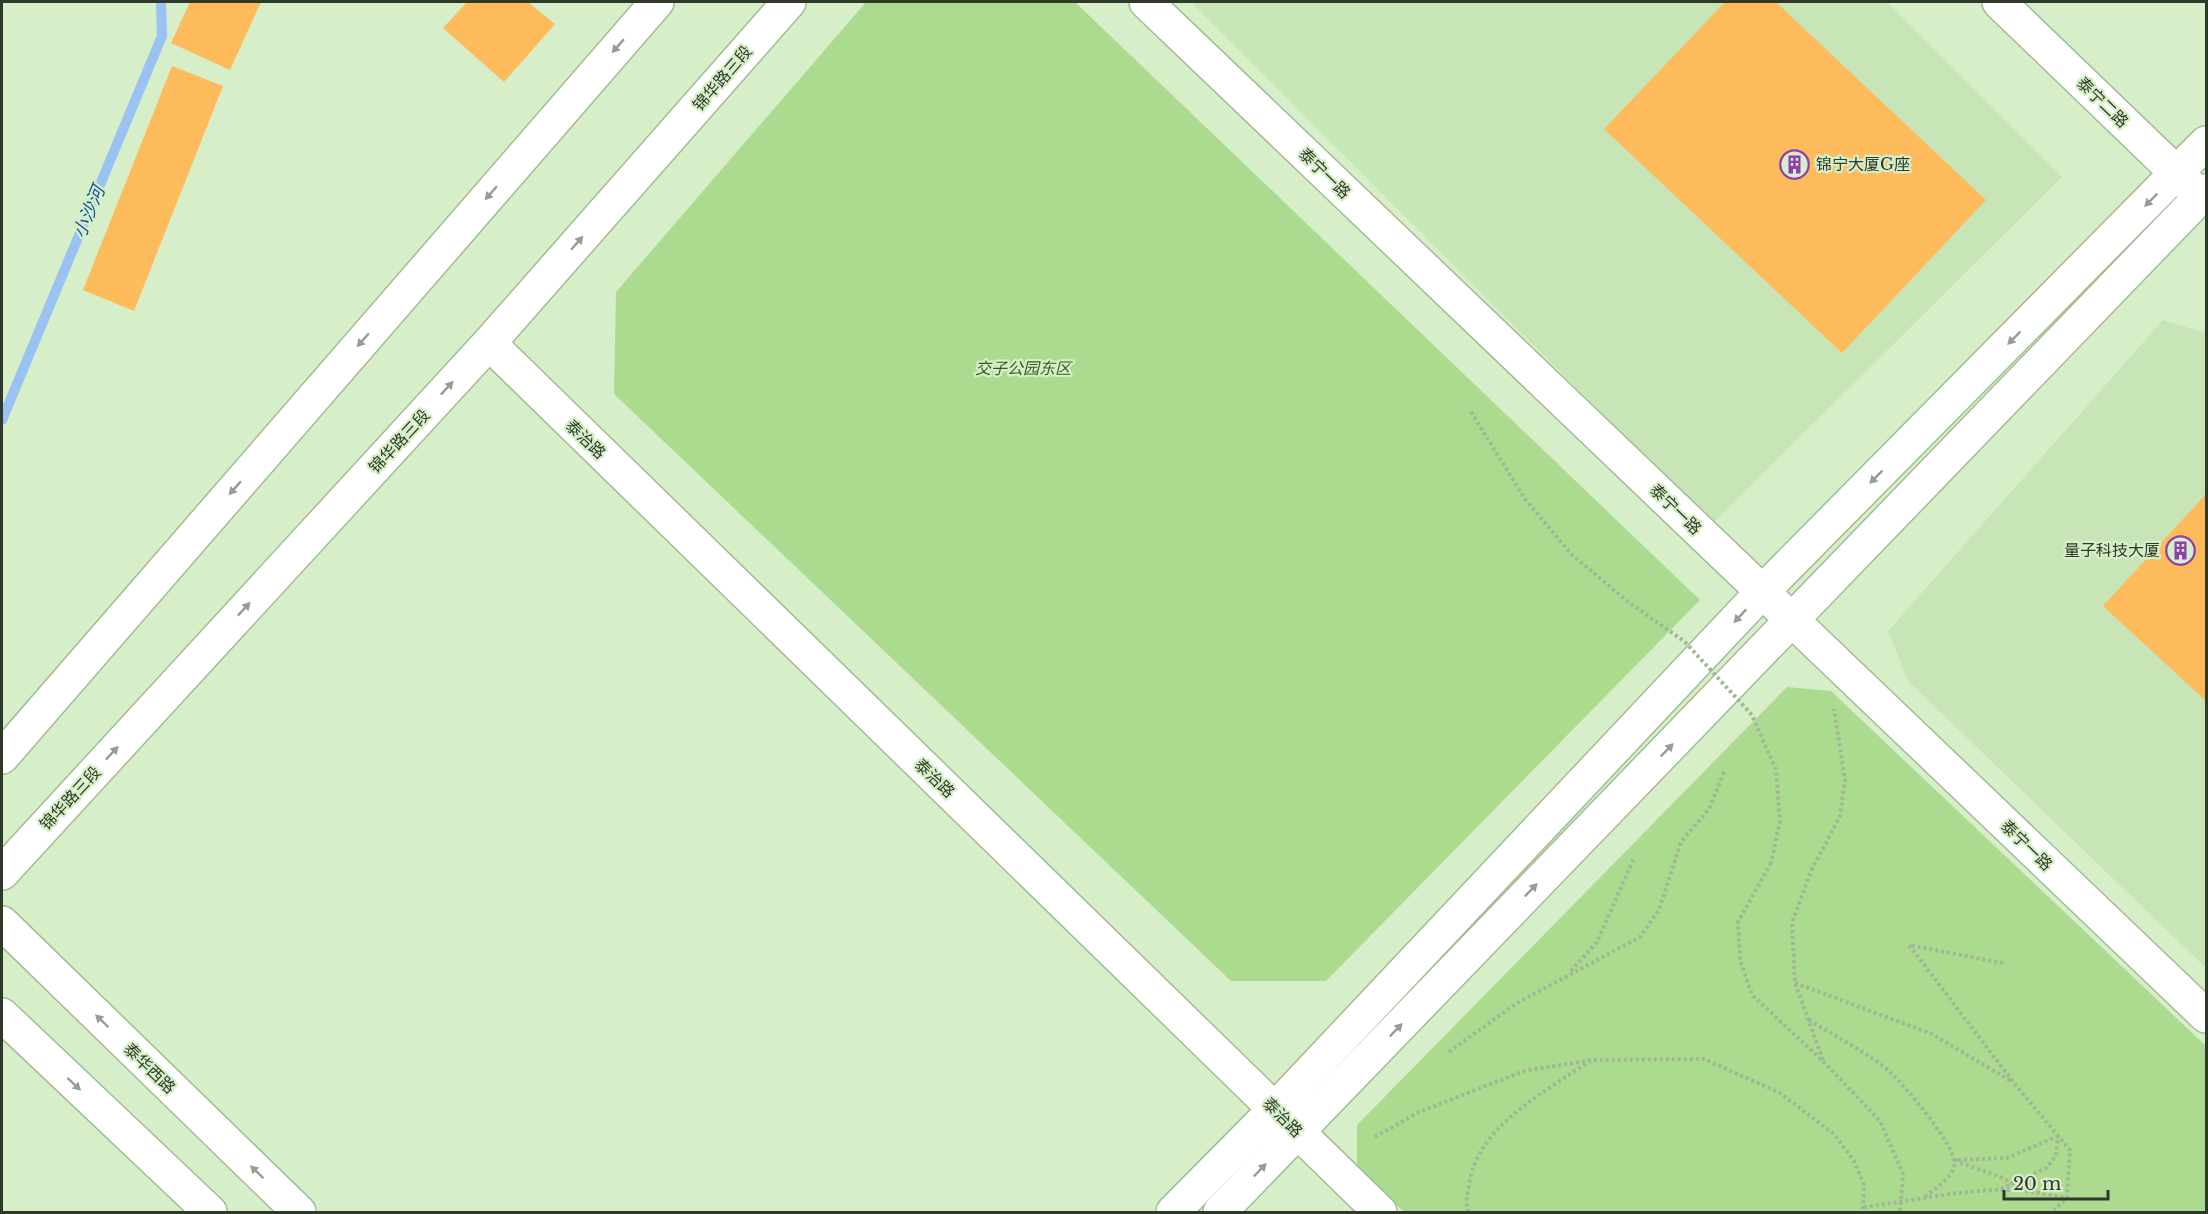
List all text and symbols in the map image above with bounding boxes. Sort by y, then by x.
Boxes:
one-way arrow [612,38,625,54]
street label: 锦华路三段 [688,41,756,115]
street label: 泰宁二路 [2073,73,2133,131]
street label: 泰宁一路 [1295,144,1355,202]
building icon: 锦宁大厦G座 [1779,148,1811,180]
place label: 锦宁大厦G座 [1816,154,1910,174]
water label: 小沙河 [68,180,111,241]
one-way arrow [484,185,497,201]
one-way arrow [2144,193,2159,207]
one-way arrow [570,236,583,251]
one-way arrow [2007,331,2021,346]
one-way arrow [357,332,370,347]
park label: 交子公园东区 [975,358,1073,378]
one-way arrow [440,381,454,396]
street label: 锦华路三段 [364,405,434,477]
street label: 泰治路 [562,415,610,463]
one-way arrow [1870,469,1884,483]
one-way arrow [228,480,242,495]
street label: 泰宁一路 [1646,480,1706,538]
building icon: 量子科技大厦 [2165,534,2197,566]
place label: 量子科技大厦 [2064,540,2160,560]
one-way arrow [237,602,250,617]
one-way arrow [1733,608,1747,622]
one-way arrow [1659,743,1673,757]
one-way arrow [105,745,119,760]
street label: 泰治路 [911,754,959,802]
street label: 锦华路三段 [35,762,105,834]
street label: 泰宁一路 [1997,816,2057,874]
one-way arrow [1524,882,1538,897]
one-way arrow [95,1014,110,1028]
one-way arrow [1388,1024,1402,1038]
street label: 泰华西路 [120,1039,180,1097]
one-way arrow [67,1077,82,1091]
street label: 泰治路 [1259,1093,1307,1141]
scale bar [2004,1163,2108,1201]
one-way arrow [1253,1164,1267,1178]
one-way arrow [250,1165,264,1179]
text: 20 m [2013,1173,2061,1195]

